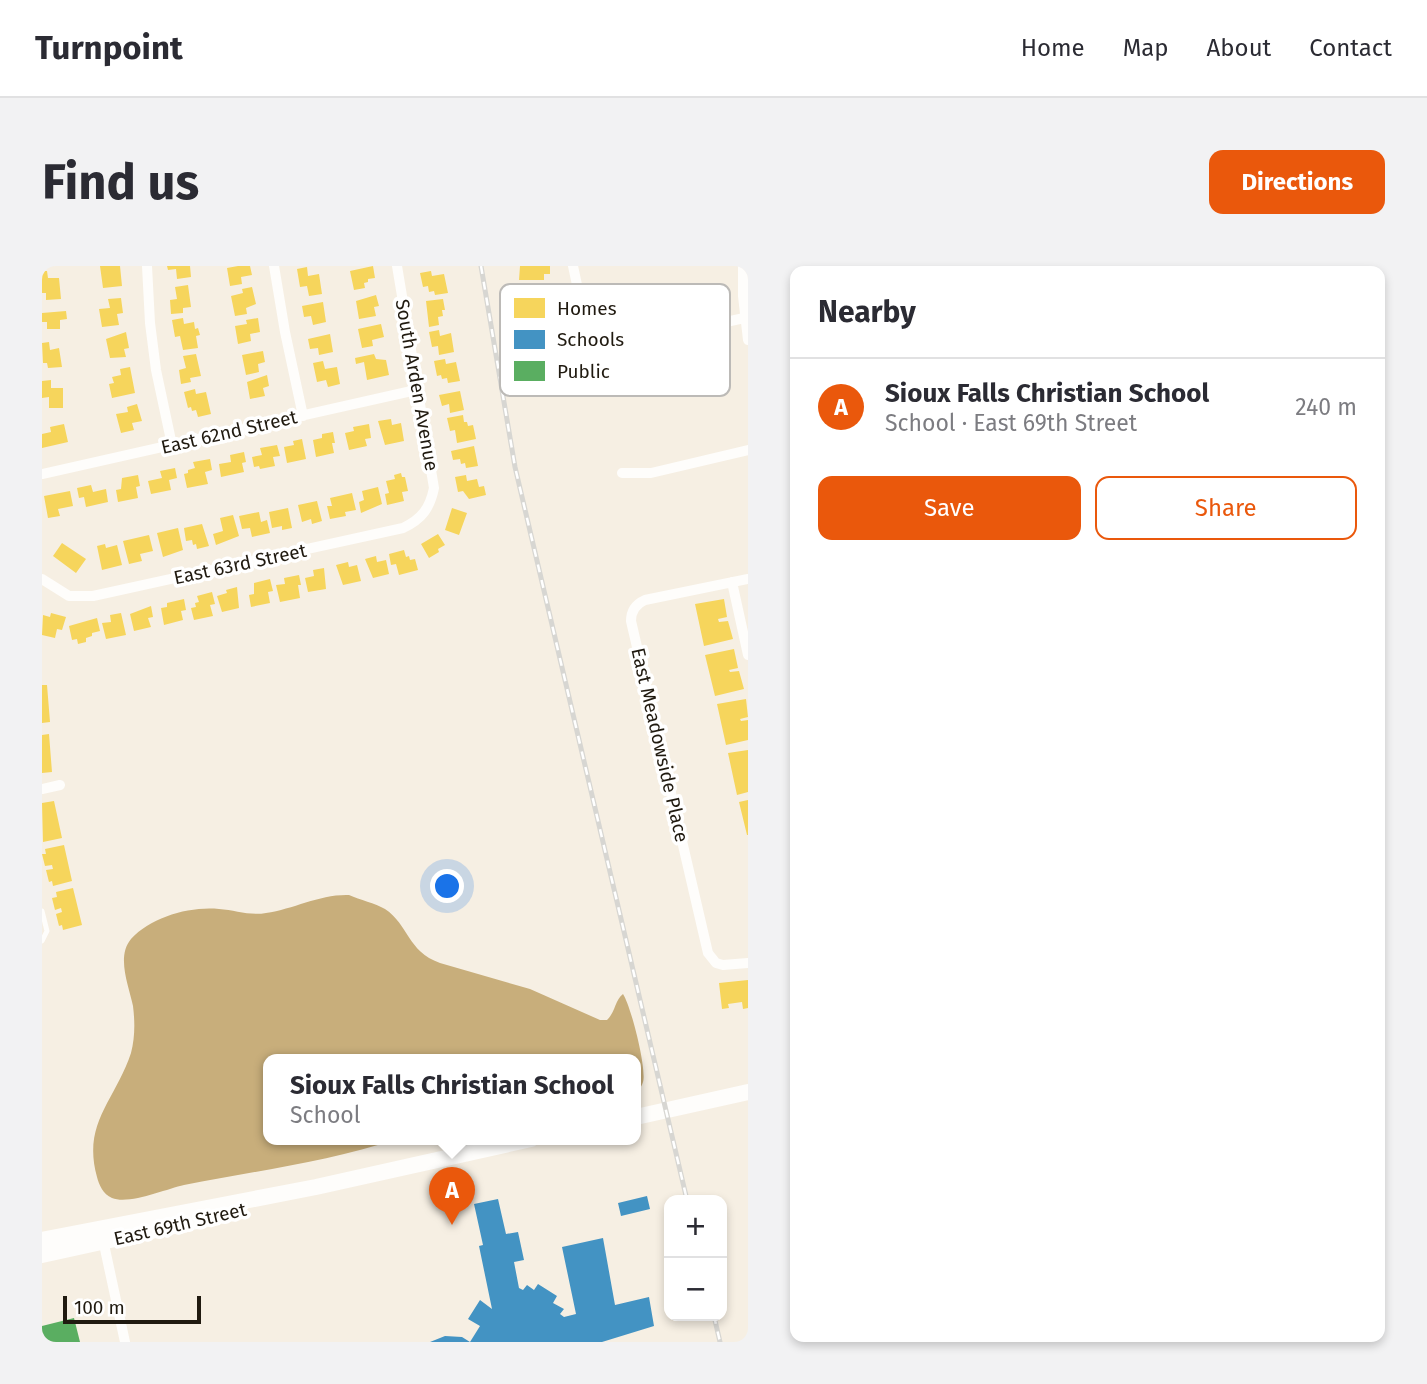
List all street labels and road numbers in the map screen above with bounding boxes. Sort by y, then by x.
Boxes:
street label: South Arden Avenue [391,297,443,473]
street label: East 62nd Street [159,405,300,459]
street label: East 63rd Street [172,539,309,589]
street label: East Meadowside Place [626,646,694,844]
street label: East 69th Street [112,1198,249,1250]

